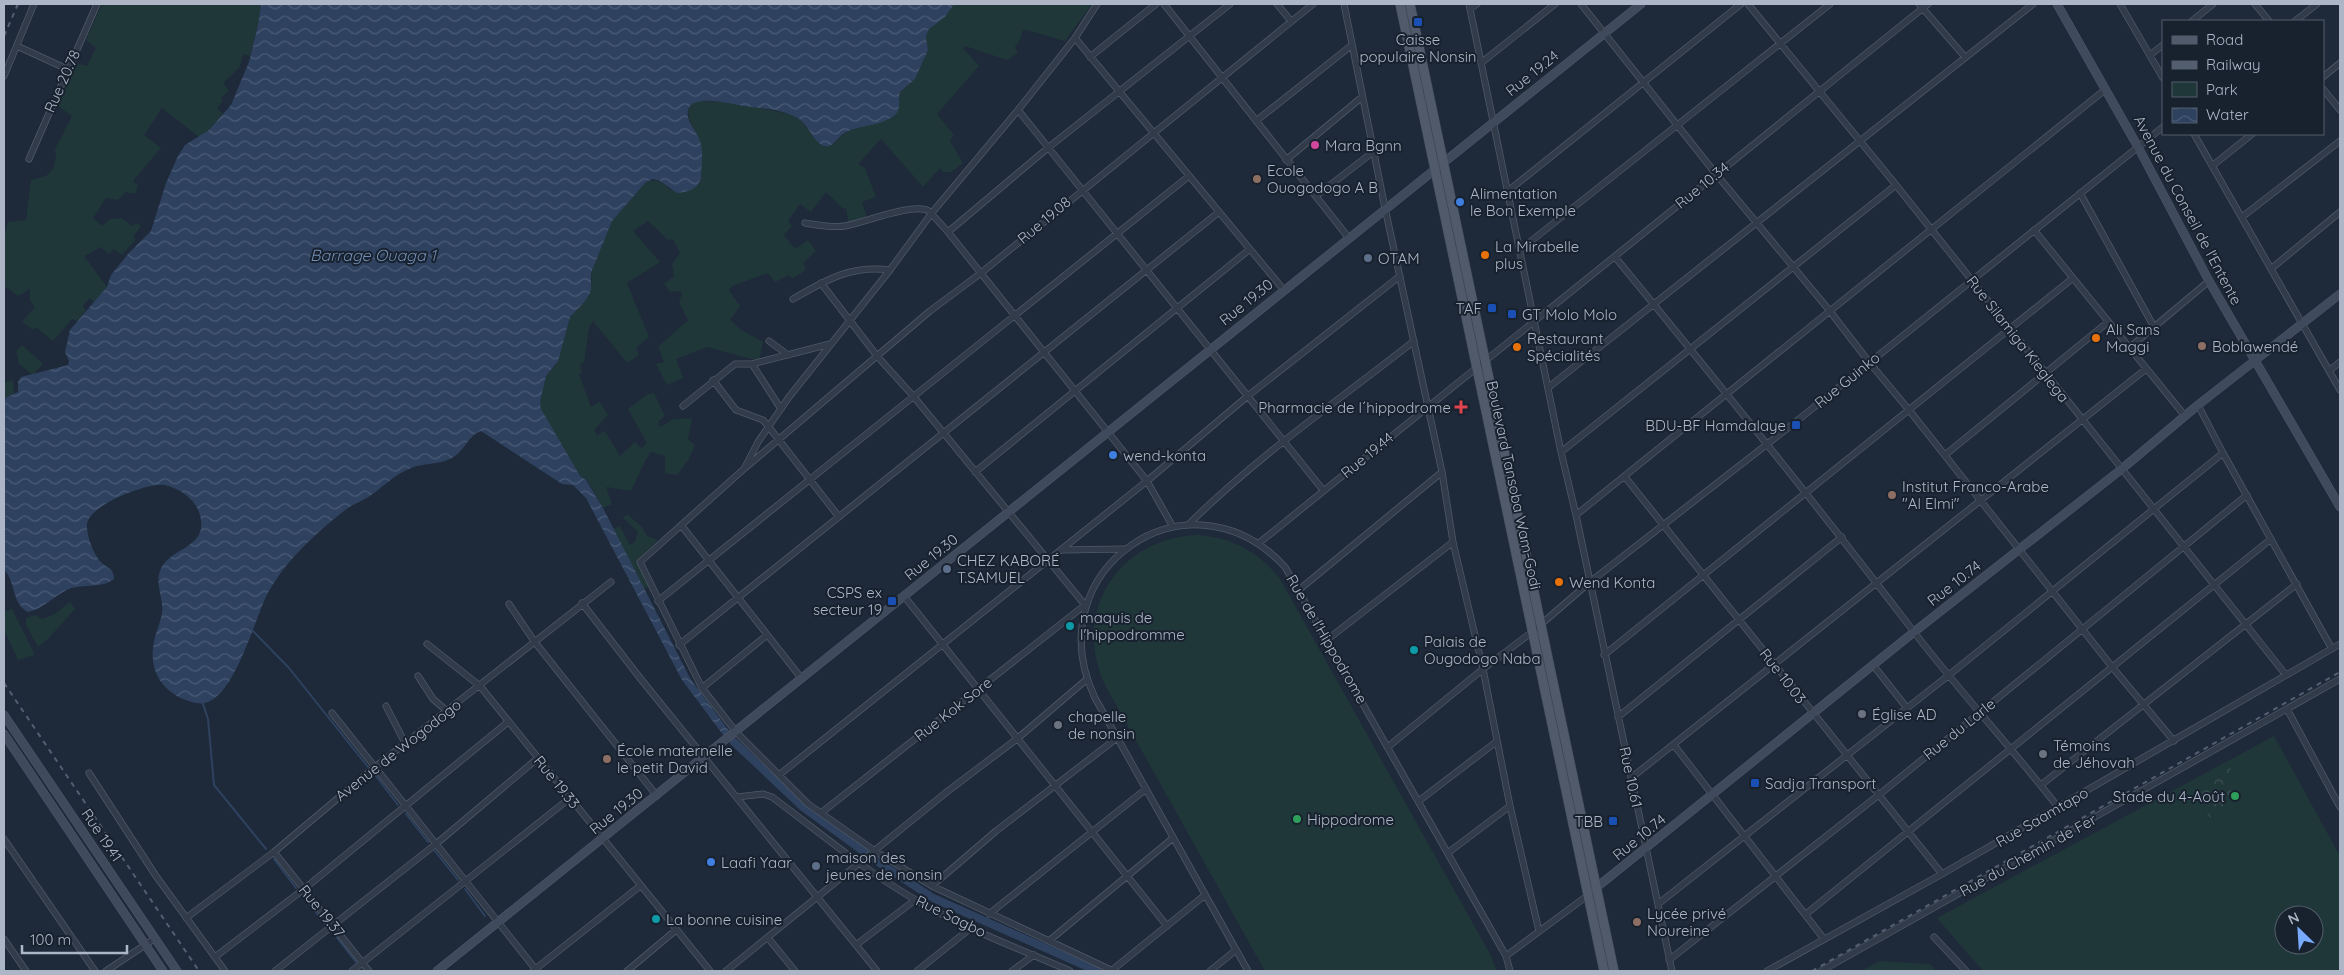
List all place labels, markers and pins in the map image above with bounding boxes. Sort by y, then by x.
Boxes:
marker: Caisse populaire Nonsin [1412,16,1424,28]
place label: Caisse populaire Nonsin [1359,30,1477,66]
place label: Mara Bgnn [1325,136,1402,155]
marker: Mara Bgnn [1309,139,1321,151]
place label: Ecole Ouogodogo A B [1267,161,1378,197]
marker: Ecole Ouogodogo A B [1251,173,1263,185]
place label: Alimentation le Bon Exemple [1470,184,1576,220]
marker: Alimentation le Bon Exemple [1454,196,1466,208]
place label: La Mirabelle plus [1495,237,1579,273]
place label: OTAM [1378,249,1420,268]
marker: La Mirabelle plus [1479,249,1491,261]
marker: OTAM [1362,252,1374,264]
place label: TAF [1455,299,1482,318]
marker: TAF [1486,302,1498,314]
place label: GT Molo Molo [1522,305,1617,324]
marker: GT Molo Molo [1506,308,1518,320]
place label: Ali Sans Maggi [2106,320,2160,356]
place label: Restaurant Spécialités [1527,329,1604,365]
marker: Ali Sans Maggi [2090,332,2102,344]
place label: Boblawendé [2212,337,2298,356]
marker: Boblawendé [2196,340,2208,352]
marker: Restaurant Spécialités [1511,341,1523,353]
place label: Pharmacie de l´hippodrome [1258,398,1451,417]
marker: Pharmacie de l´hippodrome [1455,401,1467,413]
place label: BDU-BF Hamdalaye [1645,416,1786,435]
marker: BDU-BF Hamdalaye [1790,419,1802,431]
place label: wend-konta [1123,446,1206,465]
marker: wend-konta [1107,449,1119,461]
place label: Institut Franco-Arabe "Al Elmi" [1902,477,2049,513]
marker: Institut Franco-Arabe "Al Elmi" [1886,489,1898,501]
place label: CHEZ KABORÉ T.SAMUEL [957,551,1060,587]
marker: CHEZ KABORÉ T.SAMUEL [941,563,953,575]
place label: Wend Konta [1569,573,1655,592]
marker: Wend Konta [1553,576,1565,588]
place label: CSPS ex secteur 19 [813,583,882,619]
marker: CSPS ex secteur 19 [886,595,898,607]
place label: maquis de l'hippodromme [1080,608,1185,644]
marker: maquis de l'hippodromme [1064,620,1076,632]
place label: Palais de Ougodogo Naba [1424,632,1541,668]
marker: Palais de Ougodogo Naba [1408,644,1420,656]
place label: Église AD [1872,705,1937,724]
place label: chapelle de nonsin [1068,707,1135,743]
marker: Église AD [1856,708,1868,720]
marker: chapelle de nonsin [1052,719,1064,731]
place label: Témoins de Jéhovah [2053,736,2135,772]
place label: École maternelle le petit David [617,741,733,777]
marker: Témoins de Jéhovah [2037,748,2049,760]
marker: École maternelle le petit David [601,753,613,765]
place label: Sadja Transport [1765,774,1876,793]
marker: Sadja Transport [1749,777,1761,789]
place label: Stade du 4-Août [2113,787,2225,806]
marker: Stade du 4-Août [2229,790,2241,802]
place label: Hippodrome [1307,810,1394,829]
place label: TBB [1574,812,1603,831]
marker: Hippodrome [1291,813,1303,825]
marker: TBB [1607,815,1619,827]
place label: maison des jeunes de nonsin [825,848,942,884]
place label: Laafi Yaar [721,853,792,872]
marker: Laafi Yaar [705,856,717,868]
marker: maison des jeunes de nonsin [810,860,822,872]
place label: Lycée privé Noureine [1647,904,1726,940]
place label: La bonne cuisine [666,910,782,929]
marker: La bonne cuisine [650,913,662,925]
marker: Lycée privé Noureine [1631,916,1643,928]

